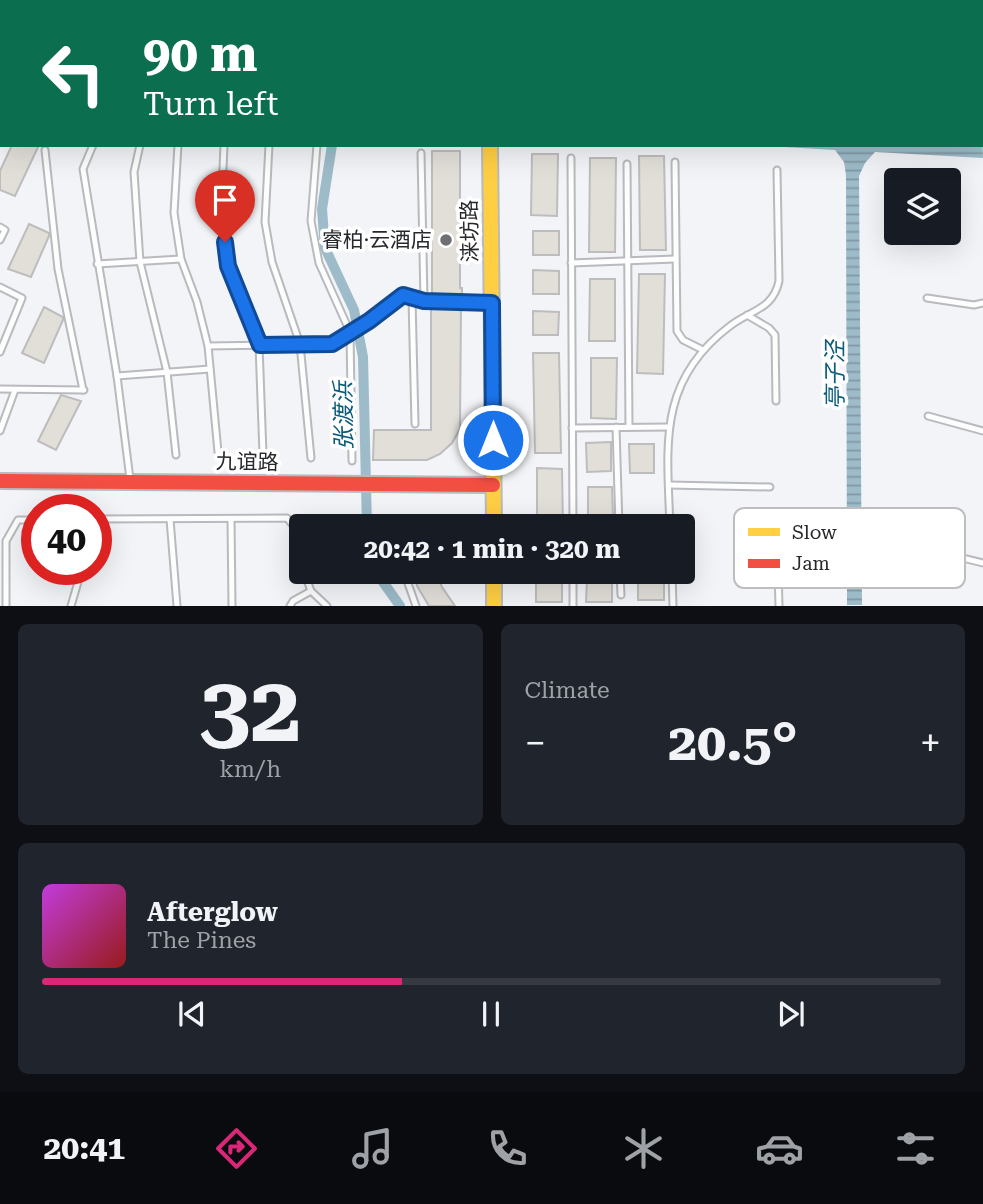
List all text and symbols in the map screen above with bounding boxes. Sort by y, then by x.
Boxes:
text: 90 m [143,26,258,83]
icon: left [28,28,119,119]
text: Turn left [143,85,278,123]
map controls [884,168,961,245]
button: layers [884,168,961,245]
pin [195,170,255,242]
icon: arrive [206,181,244,219]
street label: 涞坊路 [457,199,483,263]
place label: 睿柏·云酒店 [322,228,432,252]
marker: 睿柏·云酒店 [438,232,454,248]
water label: 亭子泾 [822,339,849,410]
water label: 张渡浜 [330,379,358,451]
position arrow [456,403,530,477]
street label: 九谊路 [215,449,279,475]
speed limit sign: 40 [21,494,112,585]
legend [734,508,965,588]
text: Slow [792,521,837,544]
text: 20:42 · 1 min · 320 m [364,534,620,564]
text: Jam [792,552,830,575]
text: 32 [199,657,301,763]
text: Climate [525,677,610,704]
text: 20.5° [668,712,798,773]
text: − [525,721,546,765]
text: + [920,721,941,765]
text: km/h [219,756,281,783]
text: Afterglow [147,897,278,927]
text: The Pines [147,927,256,954]
icon: previous [173,995,211,1033]
icon: pause [472,995,510,1033]
icon: next [772,995,810,1033]
icon: directions [212,1124,261,1173]
icon: music [348,1124,397,1173]
icon: phone [483,1124,532,1173]
icon: climate [619,1124,668,1173]
icon: car [755,1124,804,1173]
icon: filters [891,1124,940,1173]
text: 20:41 [43,1129,125,1167]

